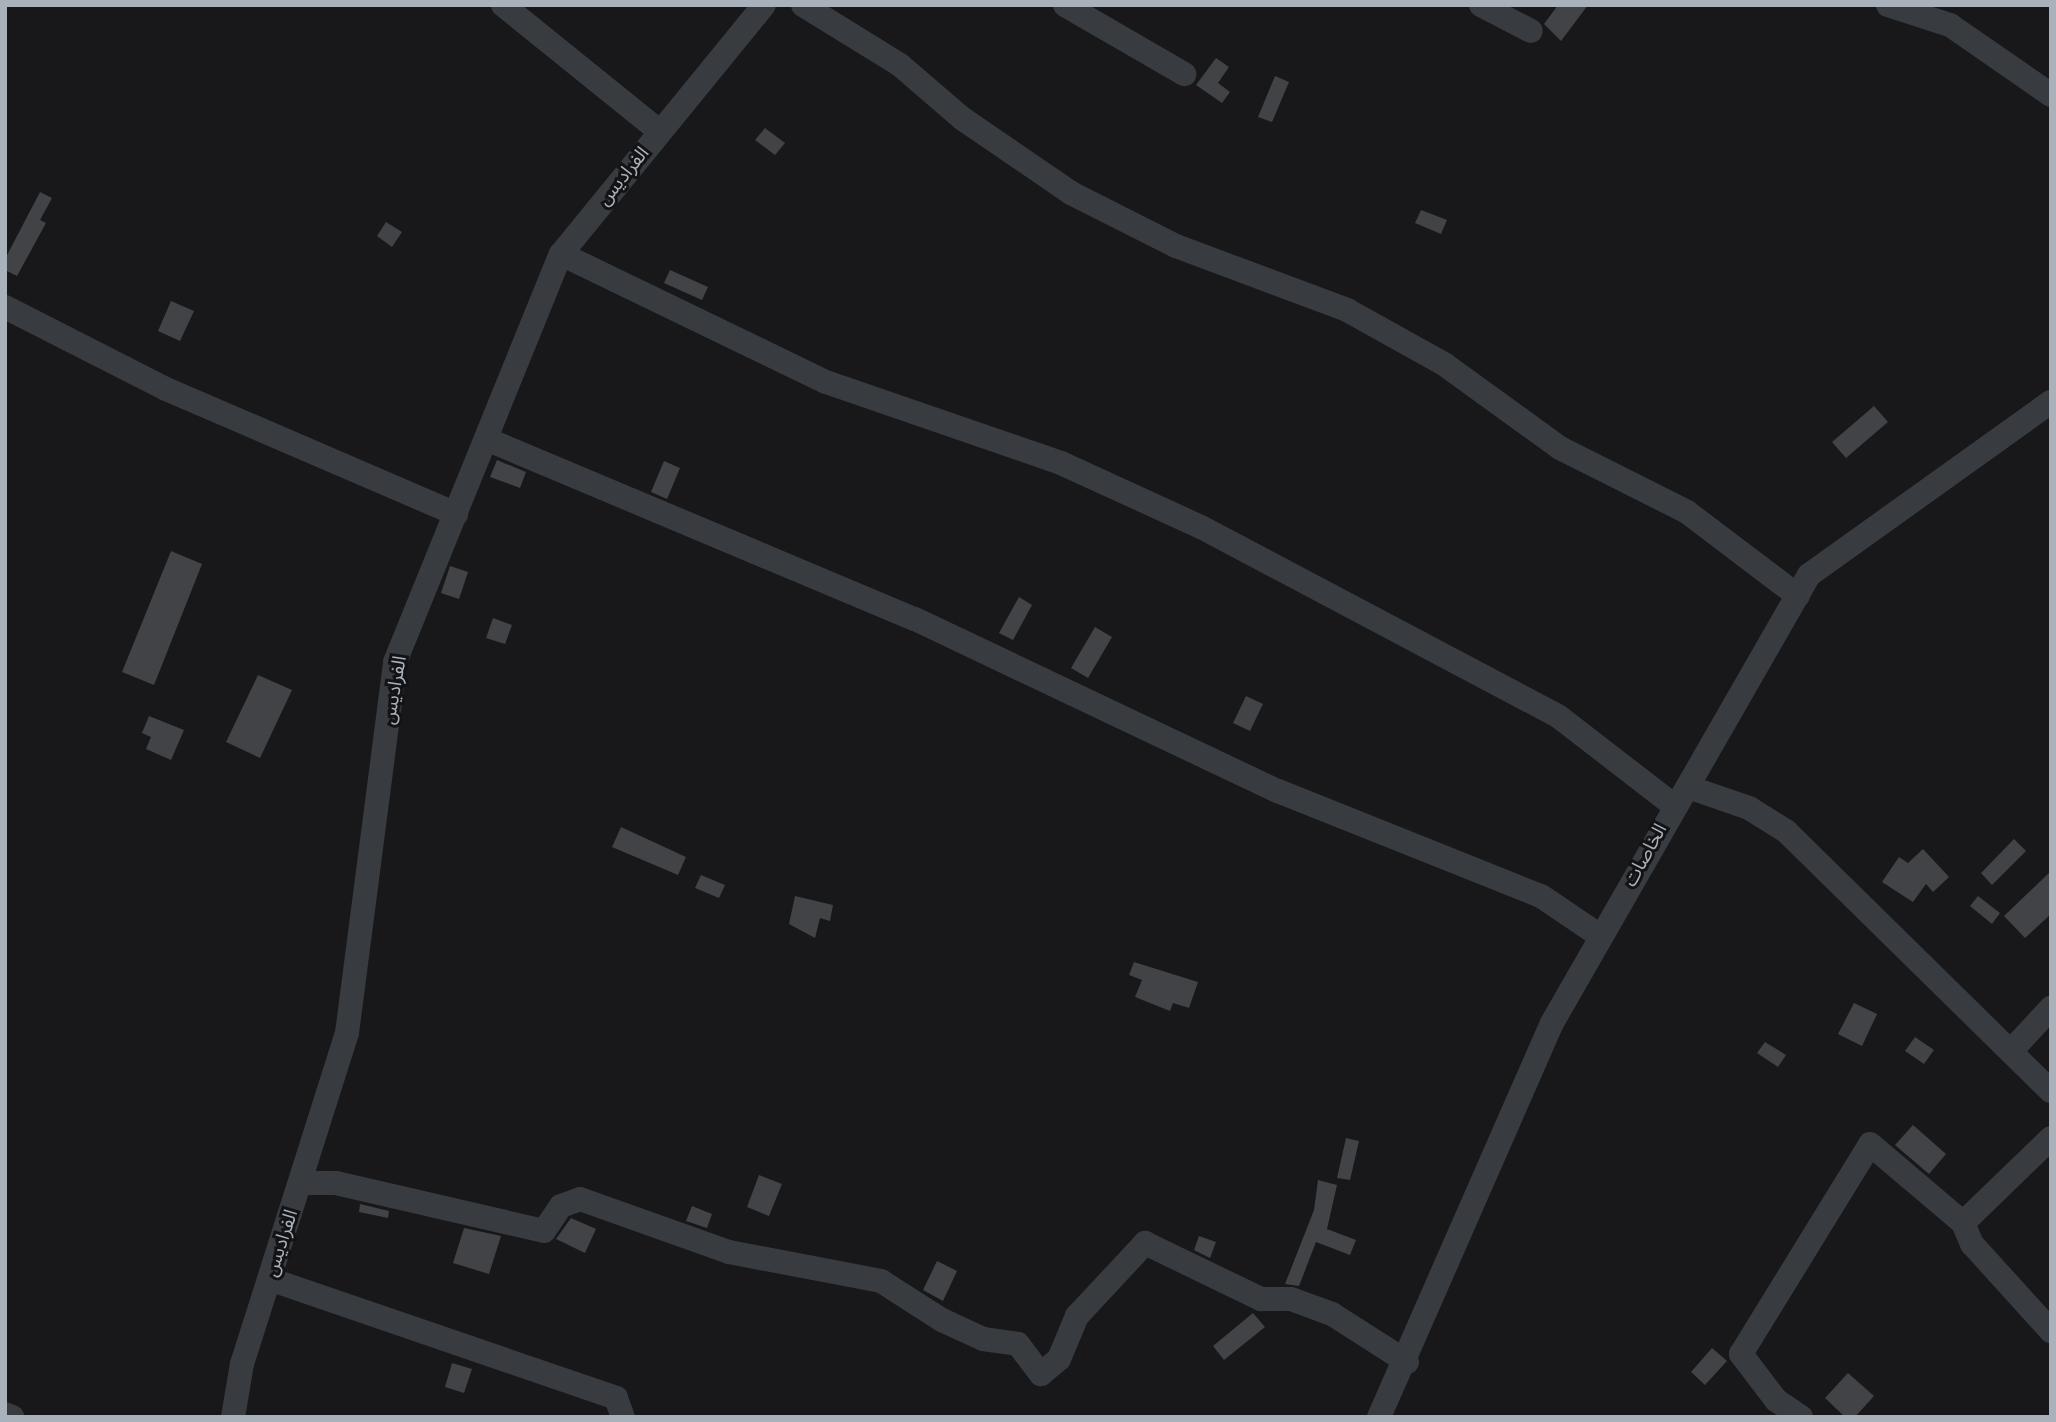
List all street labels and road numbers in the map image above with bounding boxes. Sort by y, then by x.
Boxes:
street label: الفراديس [592,142,654,210]
street label: الفراديس [377,654,411,726]
street label: الخاصات [1618,819,1672,891]
street label: الفراديس [259,1207,303,1279]

